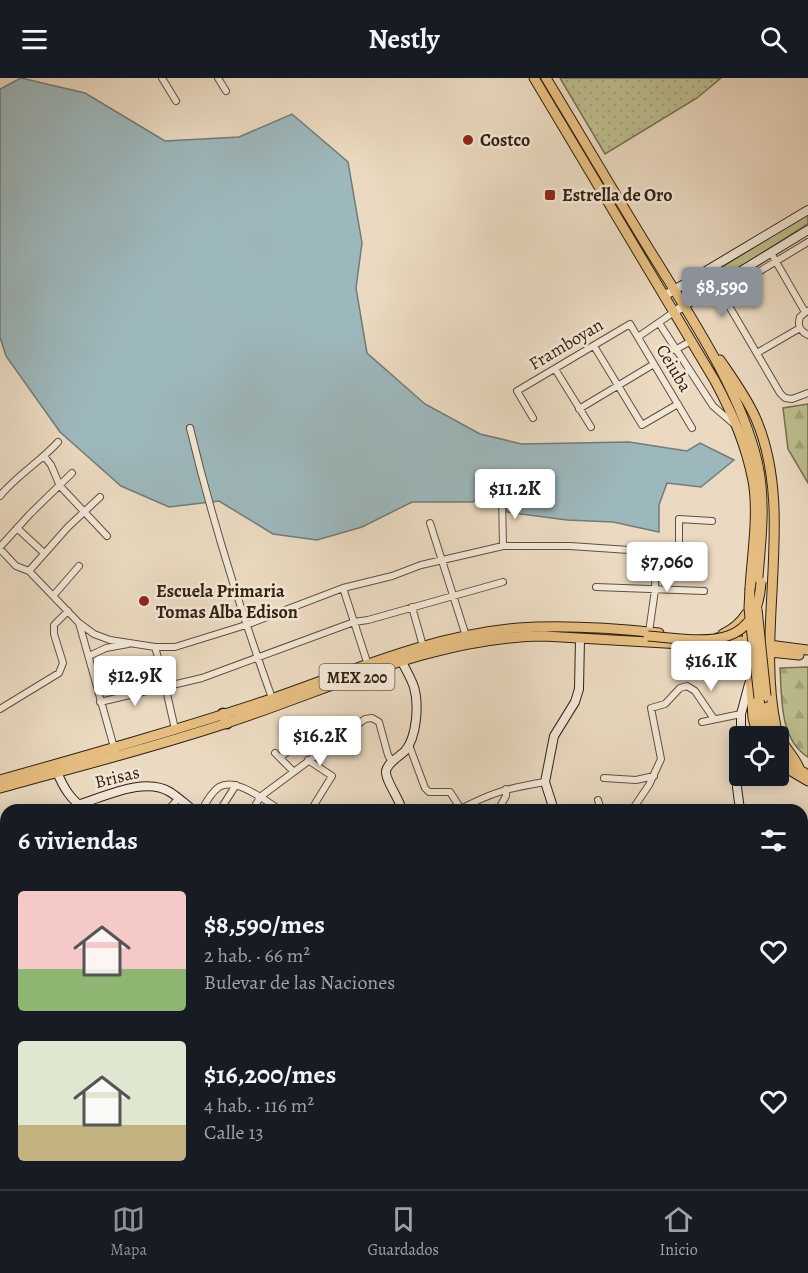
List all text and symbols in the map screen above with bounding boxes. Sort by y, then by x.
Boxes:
text: Nestly [368,21,440,57]
icon: menu [18,23,51,56]
icon: search [757,23,790,56]
place label: Costco [480,128,530,152]
marker: Costco [461,133,475,147]
place label: Estrella de Oro [562,183,672,207]
marker: Estrella de Oro [543,188,557,202]
pin: $8,590 [673,267,771,318]
text: $8,590 [696,273,748,300]
street label: Framboyan [524,312,608,376]
street label: Ceiuba [650,340,698,397]
pin: $11.2K [466,469,564,520]
text: $11.2K [489,475,541,502]
pin: $7,060 [618,542,716,593]
text: $7,060 [641,548,693,575]
place label: Escuela Primaria Tomas Alba Edison [156,579,298,624]
marker: Escuela Primaria Tomas Alba Edison [137,594,151,608]
pin: $16.1K [662,641,760,692]
text: $16.1K [685,647,737,674]
pin: $12.9K [86,656,184,707]
text: $12.9K [108,662,162,689]
road number: MEX 200 [320,664,394,690]
pin: $16.2K [271,716,369,767]
text: $16.2K [293,722,347,749]
map controls [729,726,789,786]
button: locate [729,726,789,786]
street label: Brisas [92,760,142,794]
text: 6 viviendas [18,823,138,858]
icon: filters [757,824,790,857]
text: $8,590/mes [204,907,325,942]
icon: home [66,915,138,987]
icon: heart [757,935,790,968]
text: 2 hab. · 66 m² [204,942,310,969]
text: Bulevar de las Naciones [204,969,395,996]
text: $16,200/mes [204,1057,336,1092]
icon: home [66,1065,138,1137]
icon: heart [757,1085,790,1118]
text: 4 hab. · 116 m² [204,1092,314,1119]
text: Calle 13 [204,1119,264,1146]
tab: Mapa [110,1203,147,1261]
tab: Guardados [368,1203,439,1261]
tab: Inicio [660,1203,698,1261]

